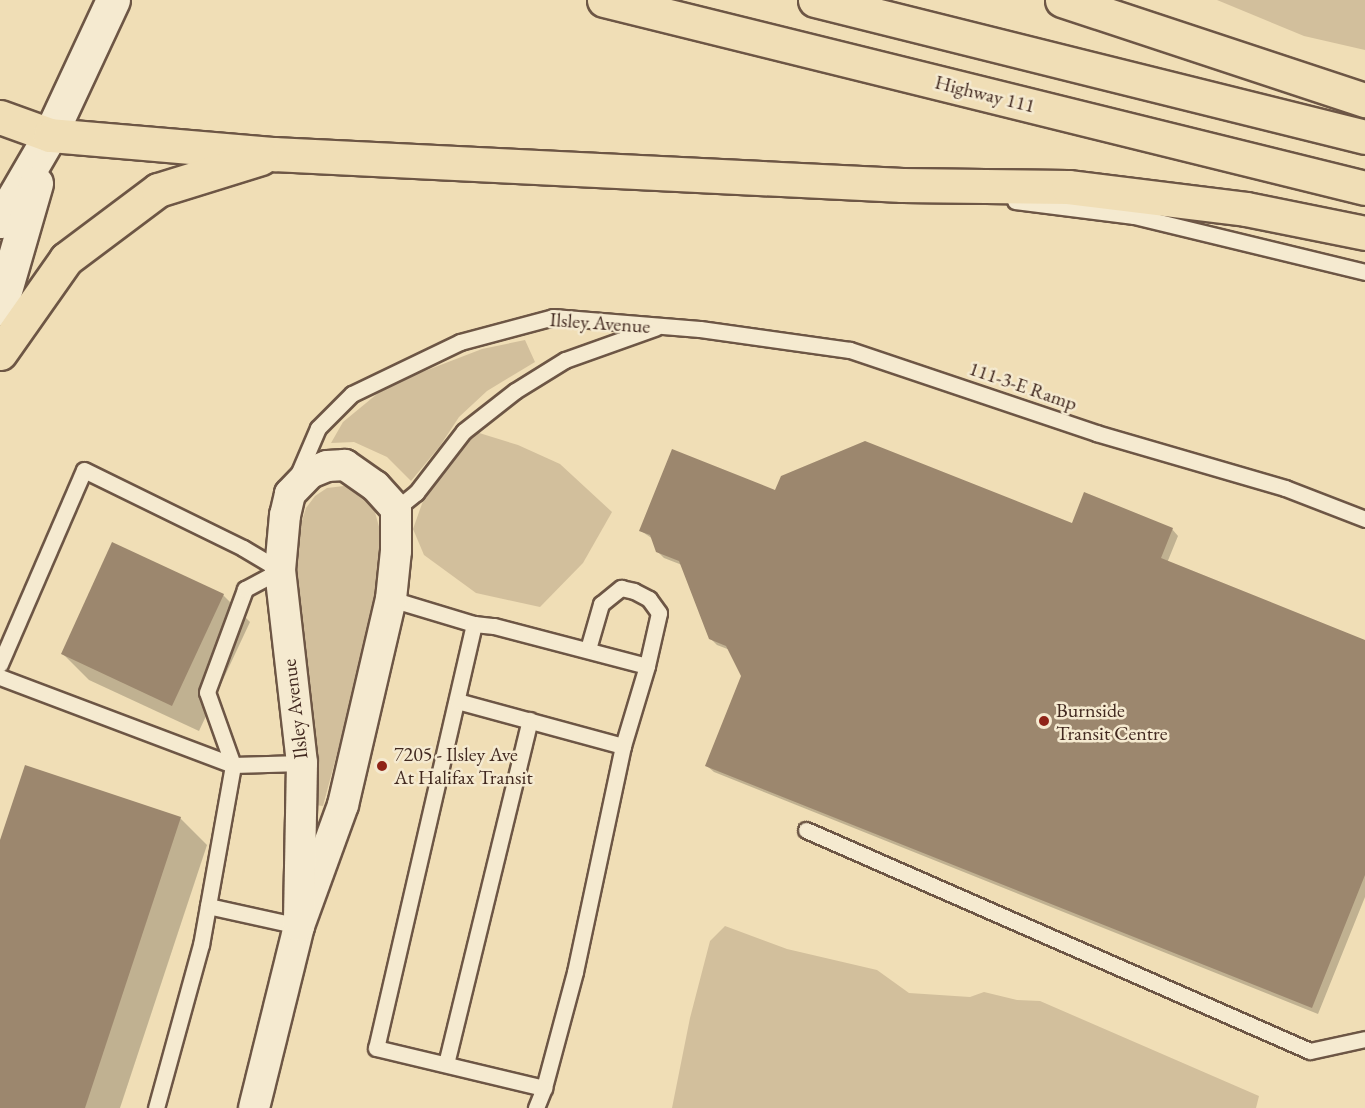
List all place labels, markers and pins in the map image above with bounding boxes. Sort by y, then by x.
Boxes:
place label: Burnside Transit Centre [1056,698,1168,745]
marker: Burnside Transit Centre [1037,714,1051,728]
place label: 7205 - Ilsley Ave At Halifax Transit [394,742,533,789]
marker: 7205 - Ilsley Ave At Halifax Transit [375,759,389,773]

